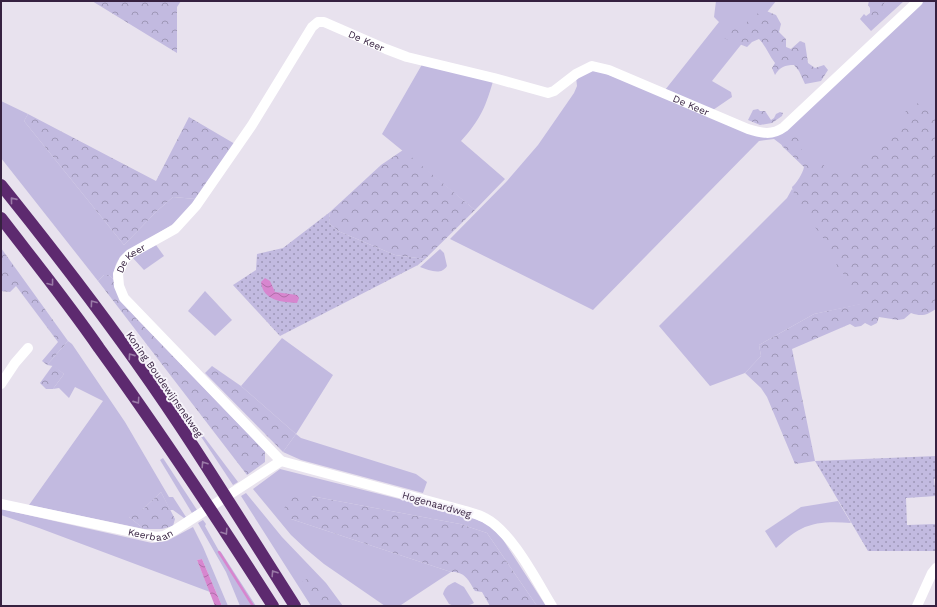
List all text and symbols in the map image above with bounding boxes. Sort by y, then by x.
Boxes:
street label: De Keer [347,28,386,54]
street label: De Keer [671,93,711,118]
one-way arrow [11,198,18,205]
street label: De Keer [114,242,147,275]
one-way arrow [46,279,53,286]
one-way arrow [91,301,98,308]
street label: Koning Boudewijnsnelweg [124,330,206,440]
one-way arrow [128,353,136,360]
one-way arrow [132,397,140,404]
one-way arrow [201,461,209,468]
street label: Hogenaardweg [401,489,473,520]
street label: Keerbaan [127,526,175,543]
one-way arrow [221,528,228,535]
one-way arrow [272,570,279,577]

